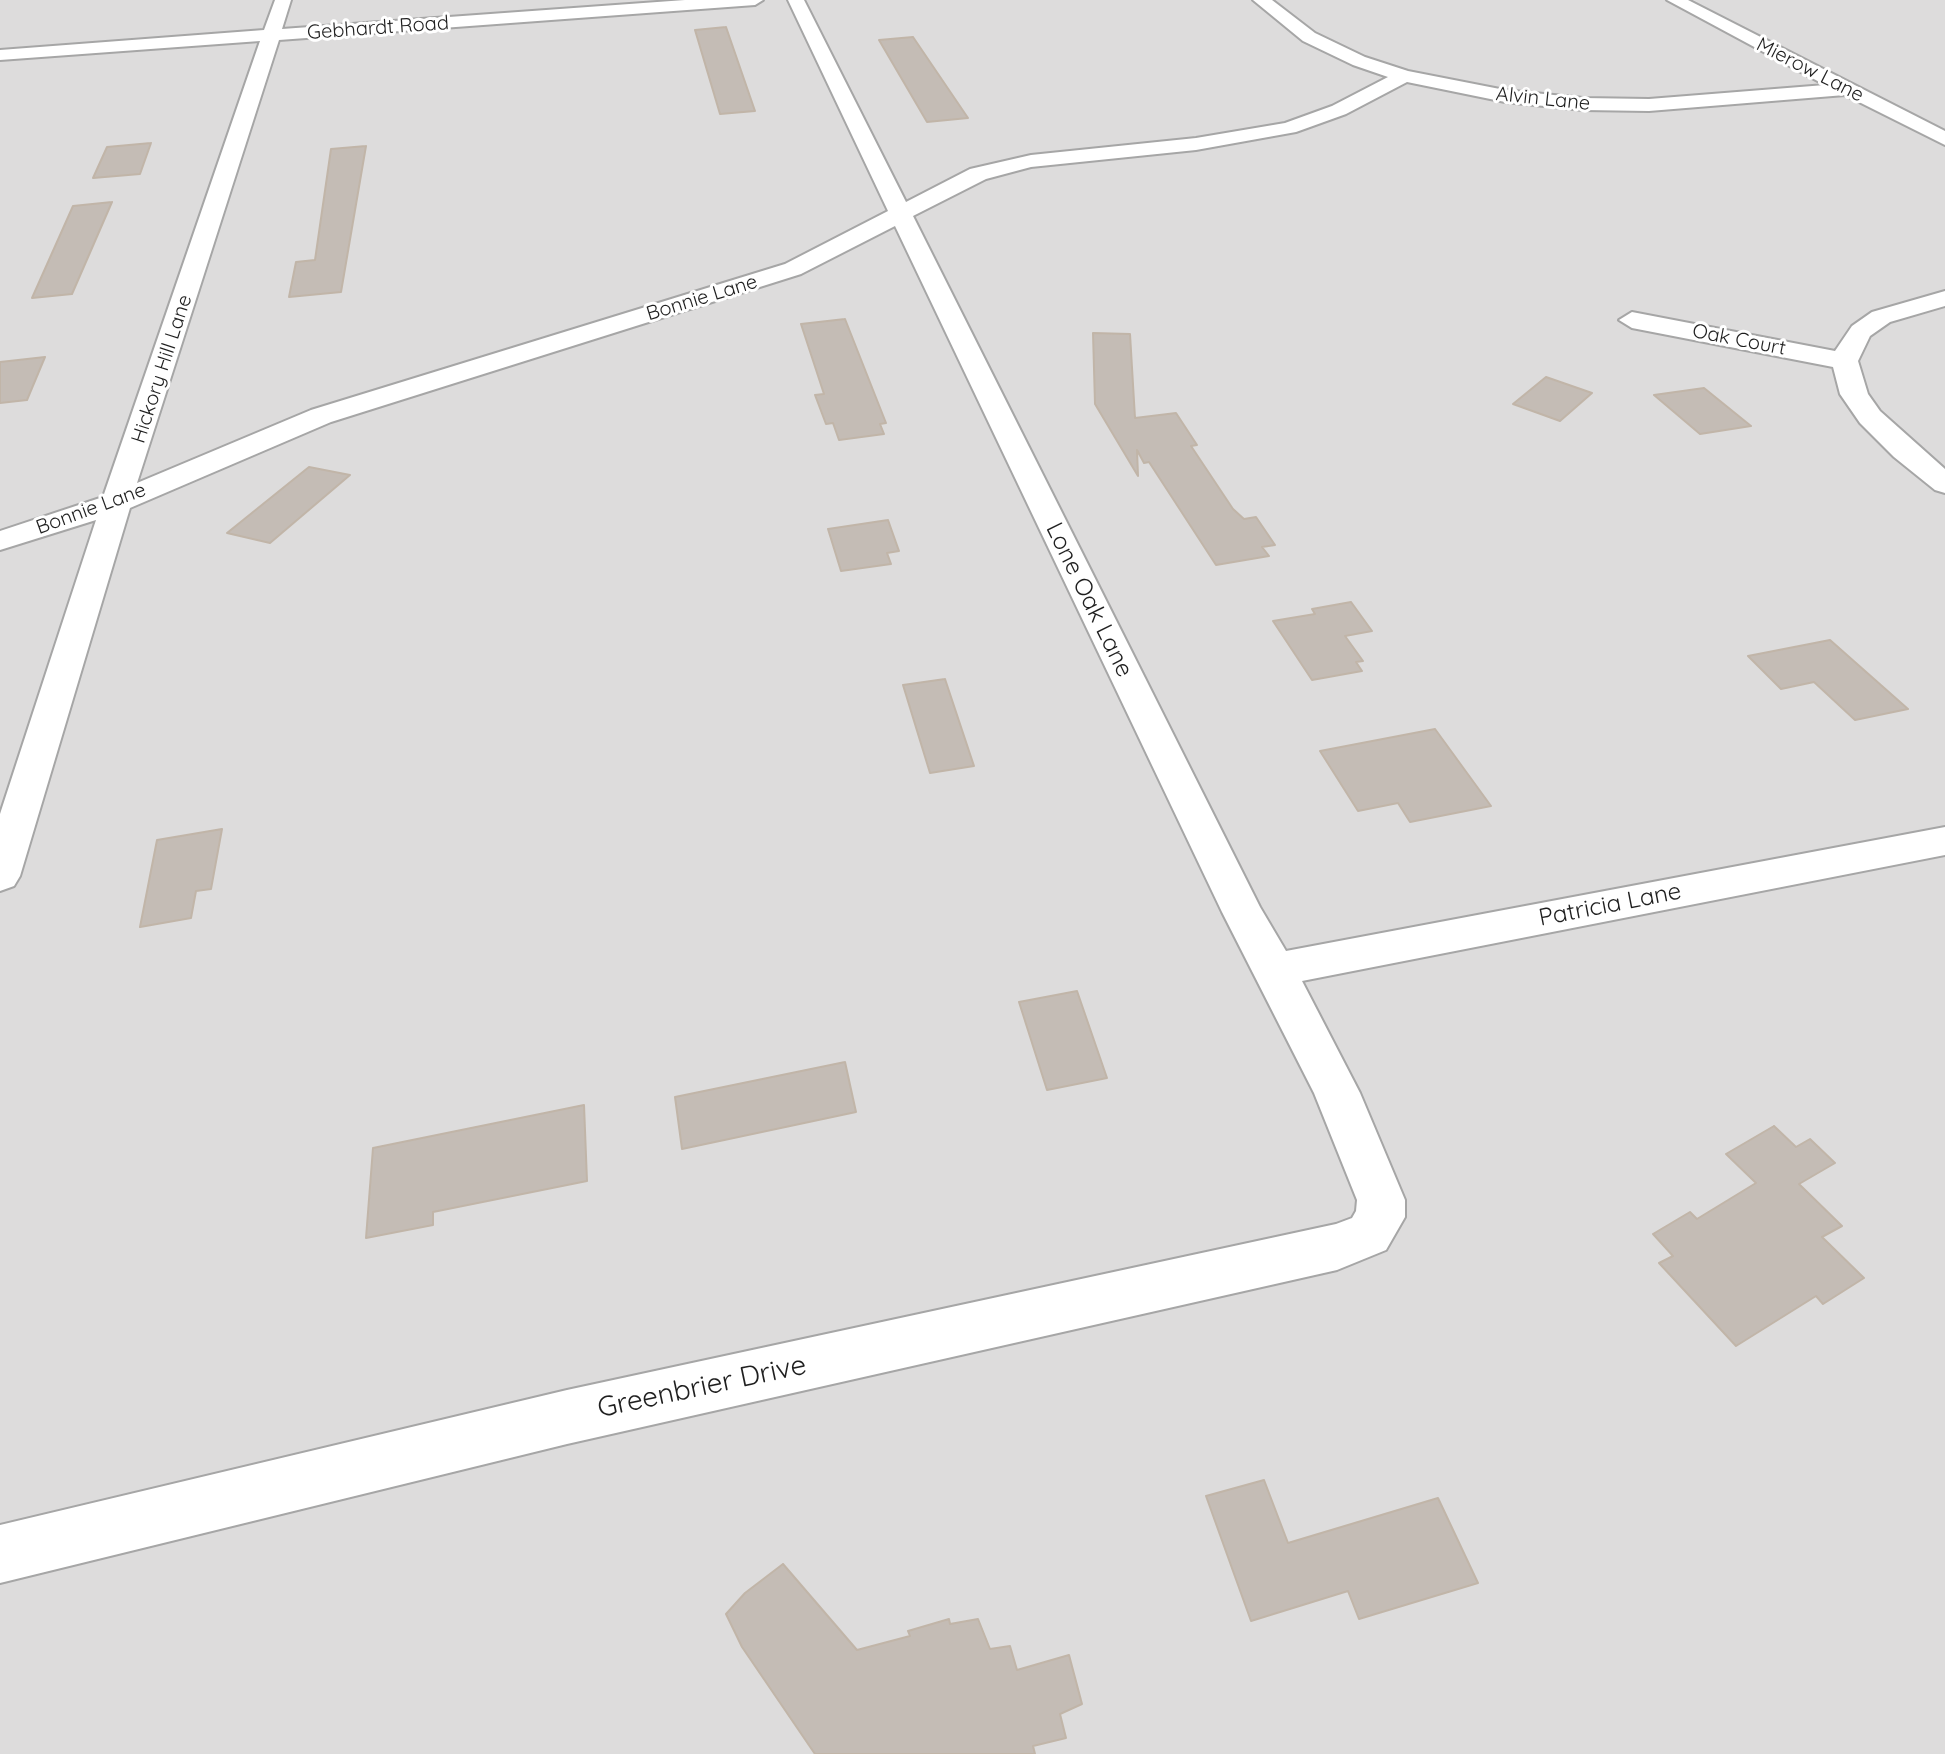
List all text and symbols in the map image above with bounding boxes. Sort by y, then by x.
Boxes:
street label: Gebhardt Road [306,11,450,45]
street label: Mierow Lane [1752,33,1868,107]
street label: Alvin Lane [1495,82,1591,116]
street label: Bonnie Lane [644,270,760,326]
street label: Hickory Hill Lane [127,292,197,446]
street label: Oak Court [1690,319,1788,361]
street label: Bonnie Lane [33,478,149,540]
street label: Lone Oak Lane [1039,518,1139,682]
street label: Patricia Lane [1536,877,1684,933]
street label: Greenbrier Drive [594,1348,810,1426]

